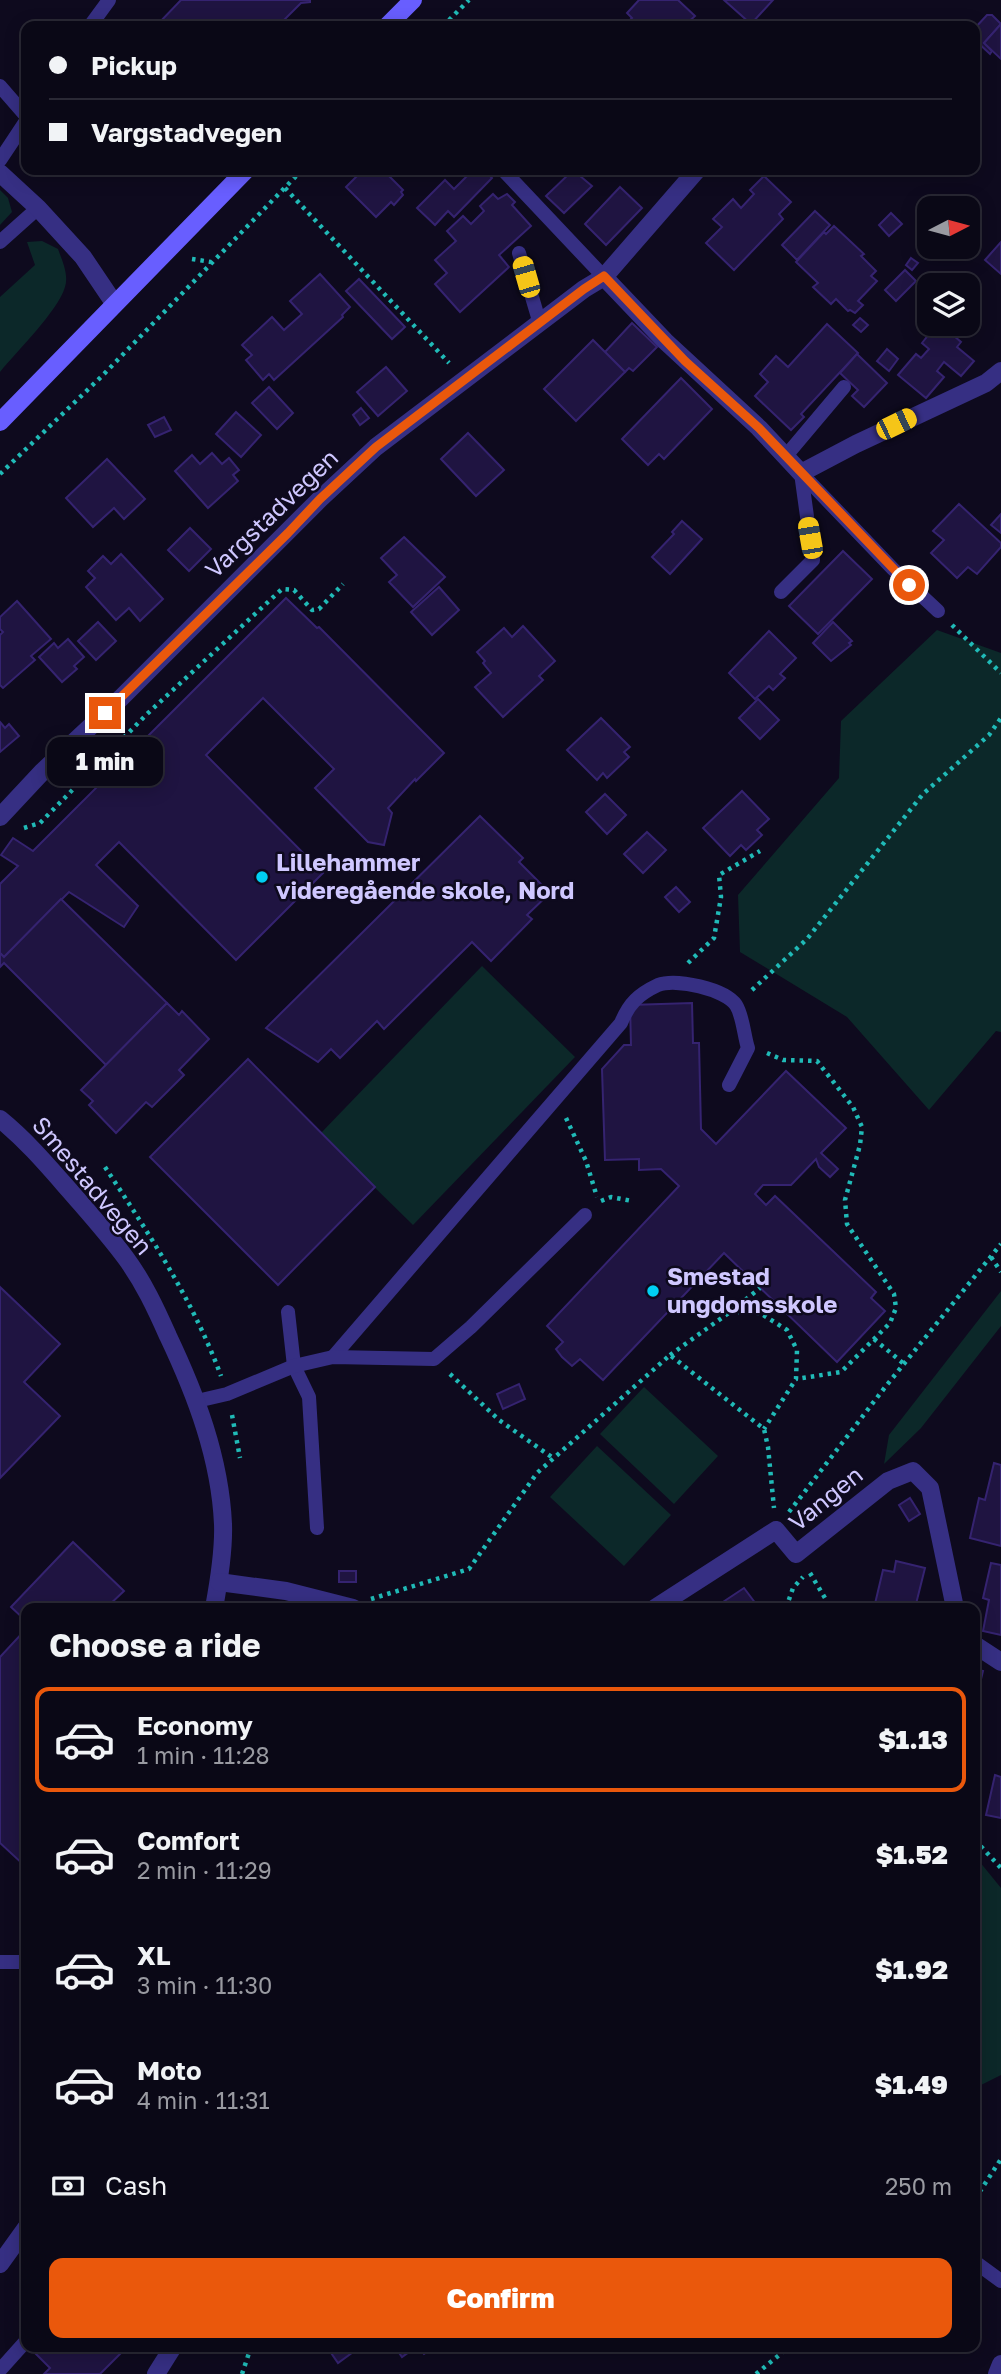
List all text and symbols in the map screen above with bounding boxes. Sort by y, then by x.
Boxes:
text: Pickup [91,50,177,81]
text: Vargstadvegen [91,117,282,148]
north arrow [917,196,980,259]
map controls [917,196,980,336]
car [511,254,542,300]
button: layers [917,273,980,336]
car [873,405,920,443]
street label: Vargstadvegen [199,442,343,583]
car [797,515,824,561]
route start [893,569,925,601]
route end [89,697,121,729]
callout: 1 min [47,738,163,786]
text: 1 min [76,747,134,775]
place label: Lillehammer videregående skole, Nord [276,847,574,904]
marker: Lillehammer videregående skole, Nord [254,869,270,885]
street label: Smestadvegen [27,1110,159,1260]
place label: Smestad ungdomsskole [667,1261,838,1318]
marker: Smestad ungdomsskole [645,1283,661,1299]
street label: Vangen [782,1459,868,1536]
text: Choose a ride [49,1626,261,1664]
icon: car [53,1708,116,1771]
text: Economy [137,1710,253,1741]
text: $1.13 [878,1724,948,1755]
text: 1 min · 11:28 [137,1741,270,1769]
icon: car [53,1823,116,1886]
text: Comfort [137,1825,240,1856]
text: $1.52 [876,1839,948,1870]
text: 2 min · 11:29 [137,1856,272,1884]
icon: car [53,1938,116,2001]
text: XL [137,1940,171,1971]
text: $1.92 [875,1954,948,1985]
text: 3 min · 11:30 [137,1971,272,1999]
icon: car [53,2053,116,2116]
text: Moto [137,2055,202,2086]
text: $1.49 [875,2069,948,2100]
text: 4 min · 11:31 [137,2086,270,2114]
icon: cash [49,2167,87,2205]
text: Cash [105,2170,167,2201]
text: 250 m [885,2172,952,2200]
button: Confirm [49,2258,952,2338]

